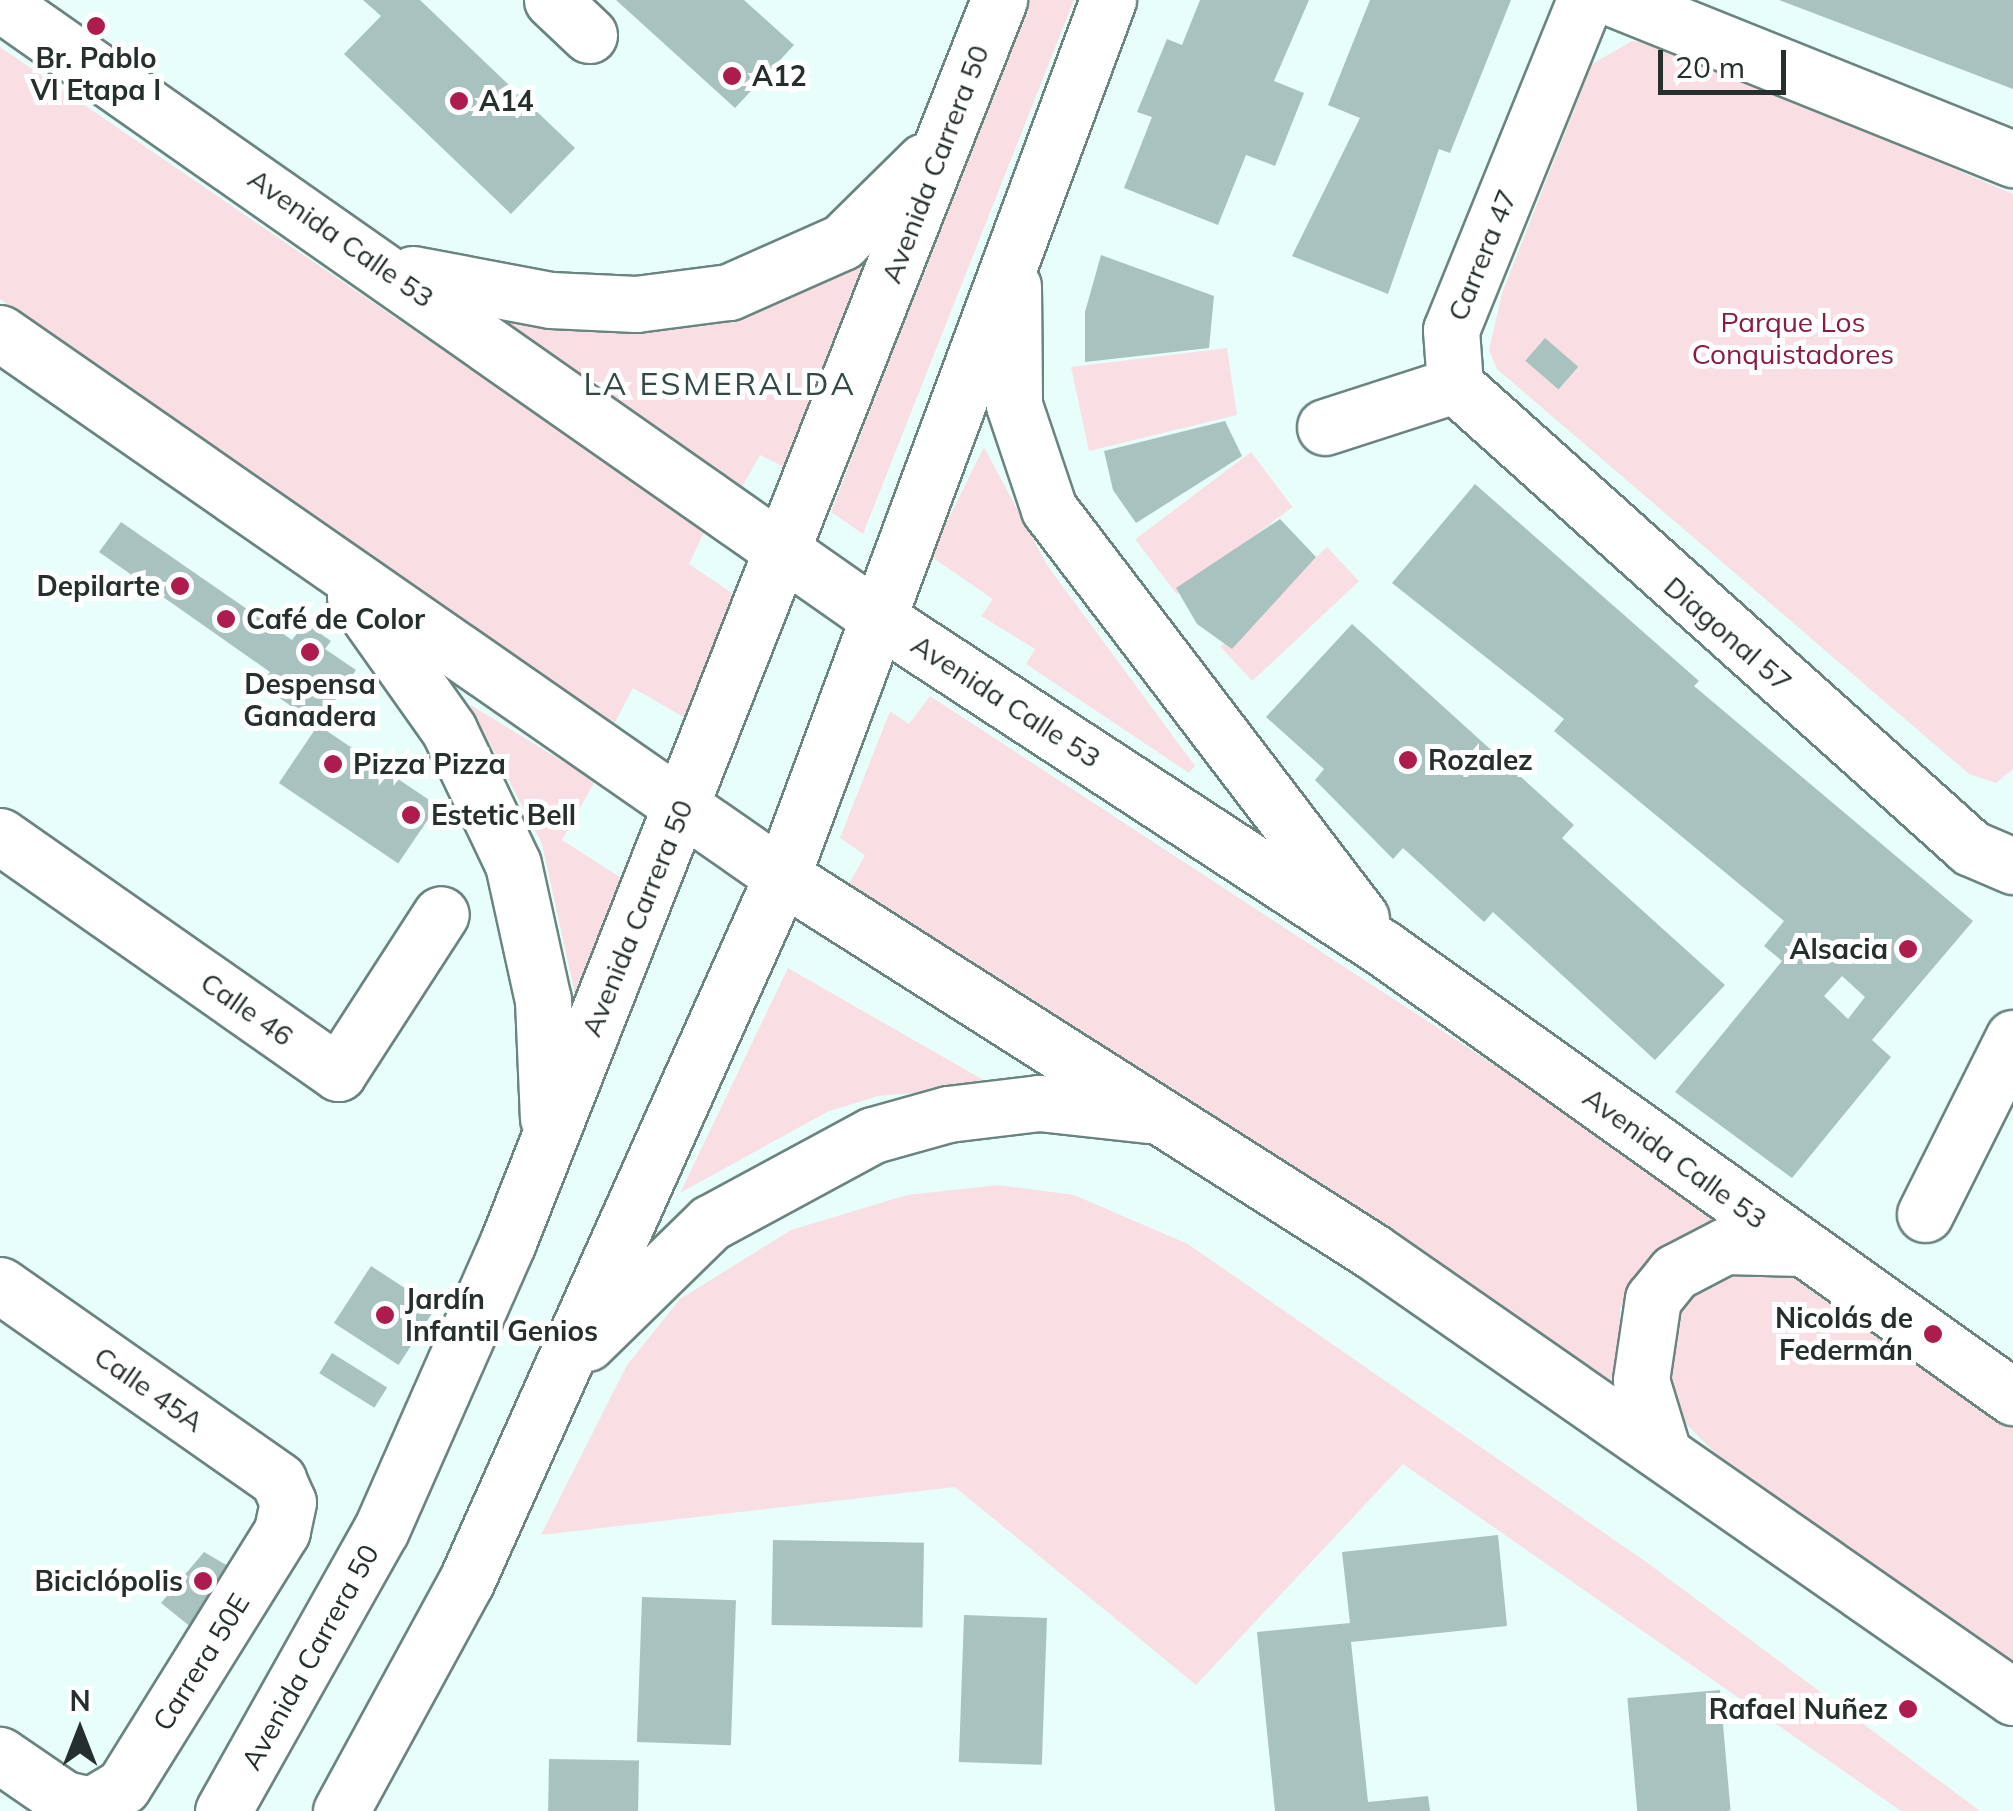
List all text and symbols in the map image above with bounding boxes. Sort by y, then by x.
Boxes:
marker: Br. Pablo VI Etapa I [85,15,107,37]
scale bar [1663,30,1790,92]
street label: Avenida Carrera 50 [874,40,996,288]
place label: Br. Pablo VI Etapa I [31,41,161,107]
text: 20 m [1675,48,1745,86]
place label: A12 [752,59,807,93]
marker: A12 [721,65,743,87]
place label: A14 [479,84,534,118]
marker: A14 [448,90,470,112]
street label: Avenida Calle 53 [242,162,440,314]
street label: Carrera 47 [1440,184,1524,326]
park label: Parque Los Conquistadores [1692,305,1894,371]
district label: LA ESMERALDA [583,364,857,402]
place label: Depilarte [36,569,160,603]
street label: Diagonal 57 [1657,569,1799,699]
marker: Depilarte [169,575,191,597]
place label: Café de Color [246,602,425,636]
marker: Café de Color [215,608,237,630]
street label: Avenida Calle 53 [905,627,1107,775]
marker: Despensa Ganadera [299,641,321,663]
place label: Despensa Ganadera [243,667,377,733]
place label: Rozalez [1428,743,1533,777]
place label: Pizza Pizza [353,747,506,781]
marker: Rozalez [1397,749,1419,771]
marker: Pizza Pizza [322,753,344,775]
street label: Avenida Carrera 50 [574,795,700,1041]
place label: Estetic Bell [431,798,576,832]
marker: Estetic Bell [400,804,422,826]
place label: Alsacia [1790,932,1888,966]
marker: Alsacia [1897,938,1919,960]
street label: Calle 46 [194,965,300,1053]
street label: Avenida Calle 53 [1577,1080,1773,1236]
place label: Jardín Infantil Genios [405,1282,598,1348]
place label: Nicolás de Federmán [1775,1301,1913,1367]
marker: Jardín Infantil Genios [374,1304,396,1326]
marker: Nicolás de Federmán [1922,1323,1944,1345]
street label: Calle 45A [88,1339,210,1439]
street label: Avenida Carrera 50 [234,1539,386,1775]
place label: Biciclópolis [34,1564,183,1598]
marker: Biciclópolis [192,1570,214,1592]
street label: Carrera 50E [146,1587,256,1737]
north arrow [30,1681,130,1781]
text: N [69,1683,91,1718]
place label: Rafael Nuñez [1709,1692,1888,1726]
marker: Rafael Nuñez [1897,1698,1919,1720]

